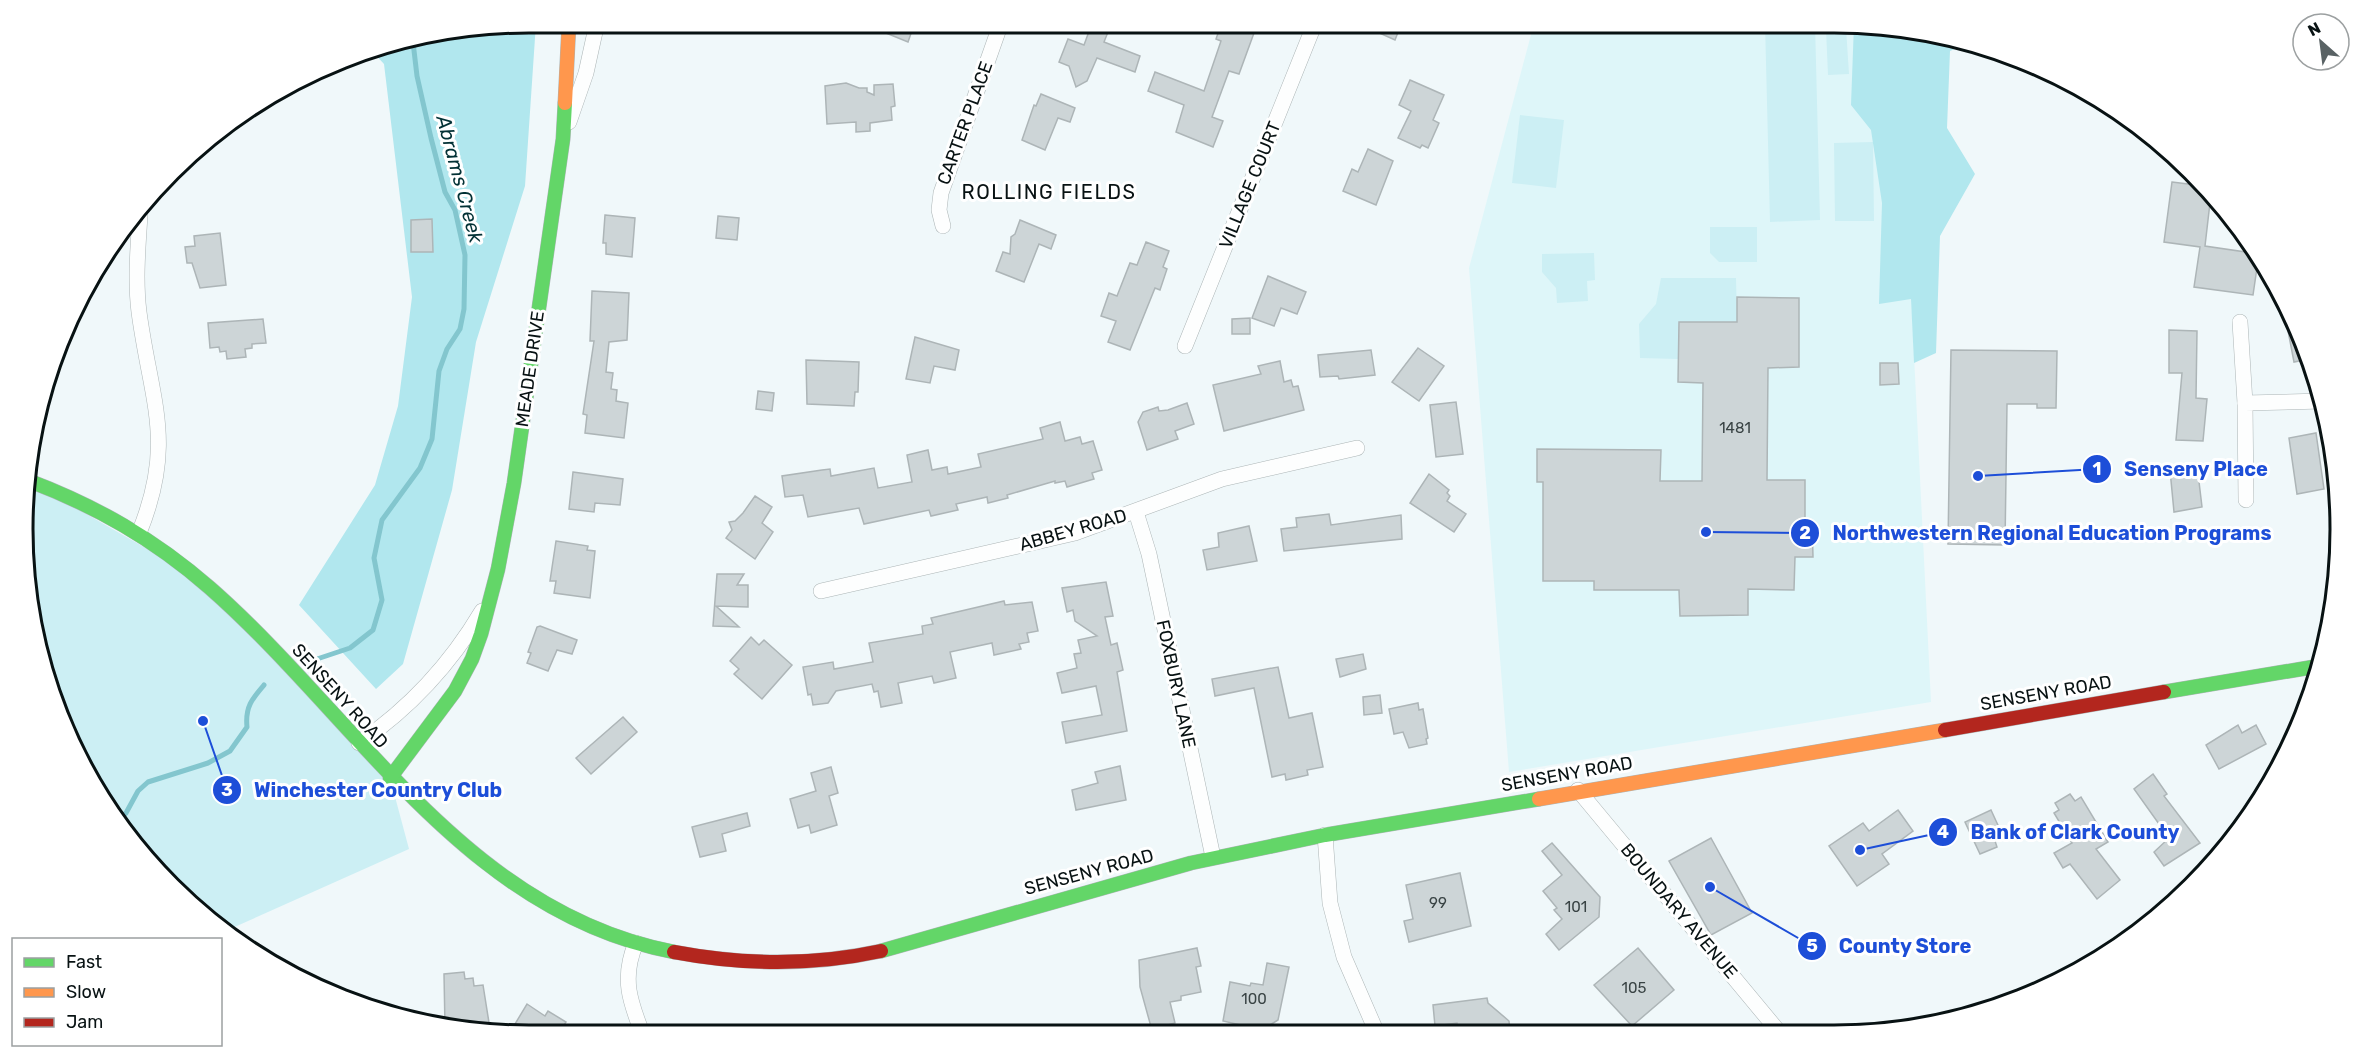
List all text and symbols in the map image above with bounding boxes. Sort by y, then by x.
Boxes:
north arrow [2291,12,2351,72]
text: N [2305,18,2324,40]
street label: CARTER PLACE [933,58,997,188]
water label: Abrams Creek [431,112,489,246]
street label: VILLAGE COURT [1214,118,1286,252]
district label: ROLLING FIELDS [962,180,1136,204]
street label: MEADE DRIVE [511,310,549,428]
house number: 1481 [1719,419,1751,437]
callout: Senseny Place [2082,450,2281,488]
text: Senseny Place [2124,457,2268,481]
text: 1 [2093,458,2101,480]
street label: ABBEY ROAD [1017,504,1129,556]
callout: Northwestern Regional Education Programs [1790,514,2283,552]
text: Northwestern Regional Education Programs [1832,521,2272,545]
text: 2 [1799,522,1811,544]
street label: FOXBURY LANE [1152,618,1200,750]
street label: SENSENY ROAD [287,639,393,753]
street label: SENSENY ROAD [1979,671,2113,715]
street label: SENSENY ROAD [1500,752,1634,796]
callout: Winchester Country Club [212,771,515,809]
text: Winchester Country Club [254,778,502,802]
text: 3 [221,779,233,801]
callout: Bank of Clark County [1928,813,2192,851]
text: Bank of Clark County [1970,820,2180,844]
text: 4 [1937,821,1949,843]
street label: BOUNDARY AVENUE [1616,839,1742,983]
street label: SENSENY ROAD [1022,844,1156,900]
house number: 99 [1429,894,1447,912]
house number: 101 [1565,898,1587,916]
callout: County Store [1797,927,1984,965]
text: County Store [1839,934,1971,958]
text: 5 [1806,935,1818,957]
legend [12,938,222,1046]
text: Fast [66,951,102,973]
house number: 105 [1622,979,1647,997]
text: Slow [66,981,106,1003]
house number: 100 [1241,990,1267,1008]
text: Jam [66,1011,103,1033]

